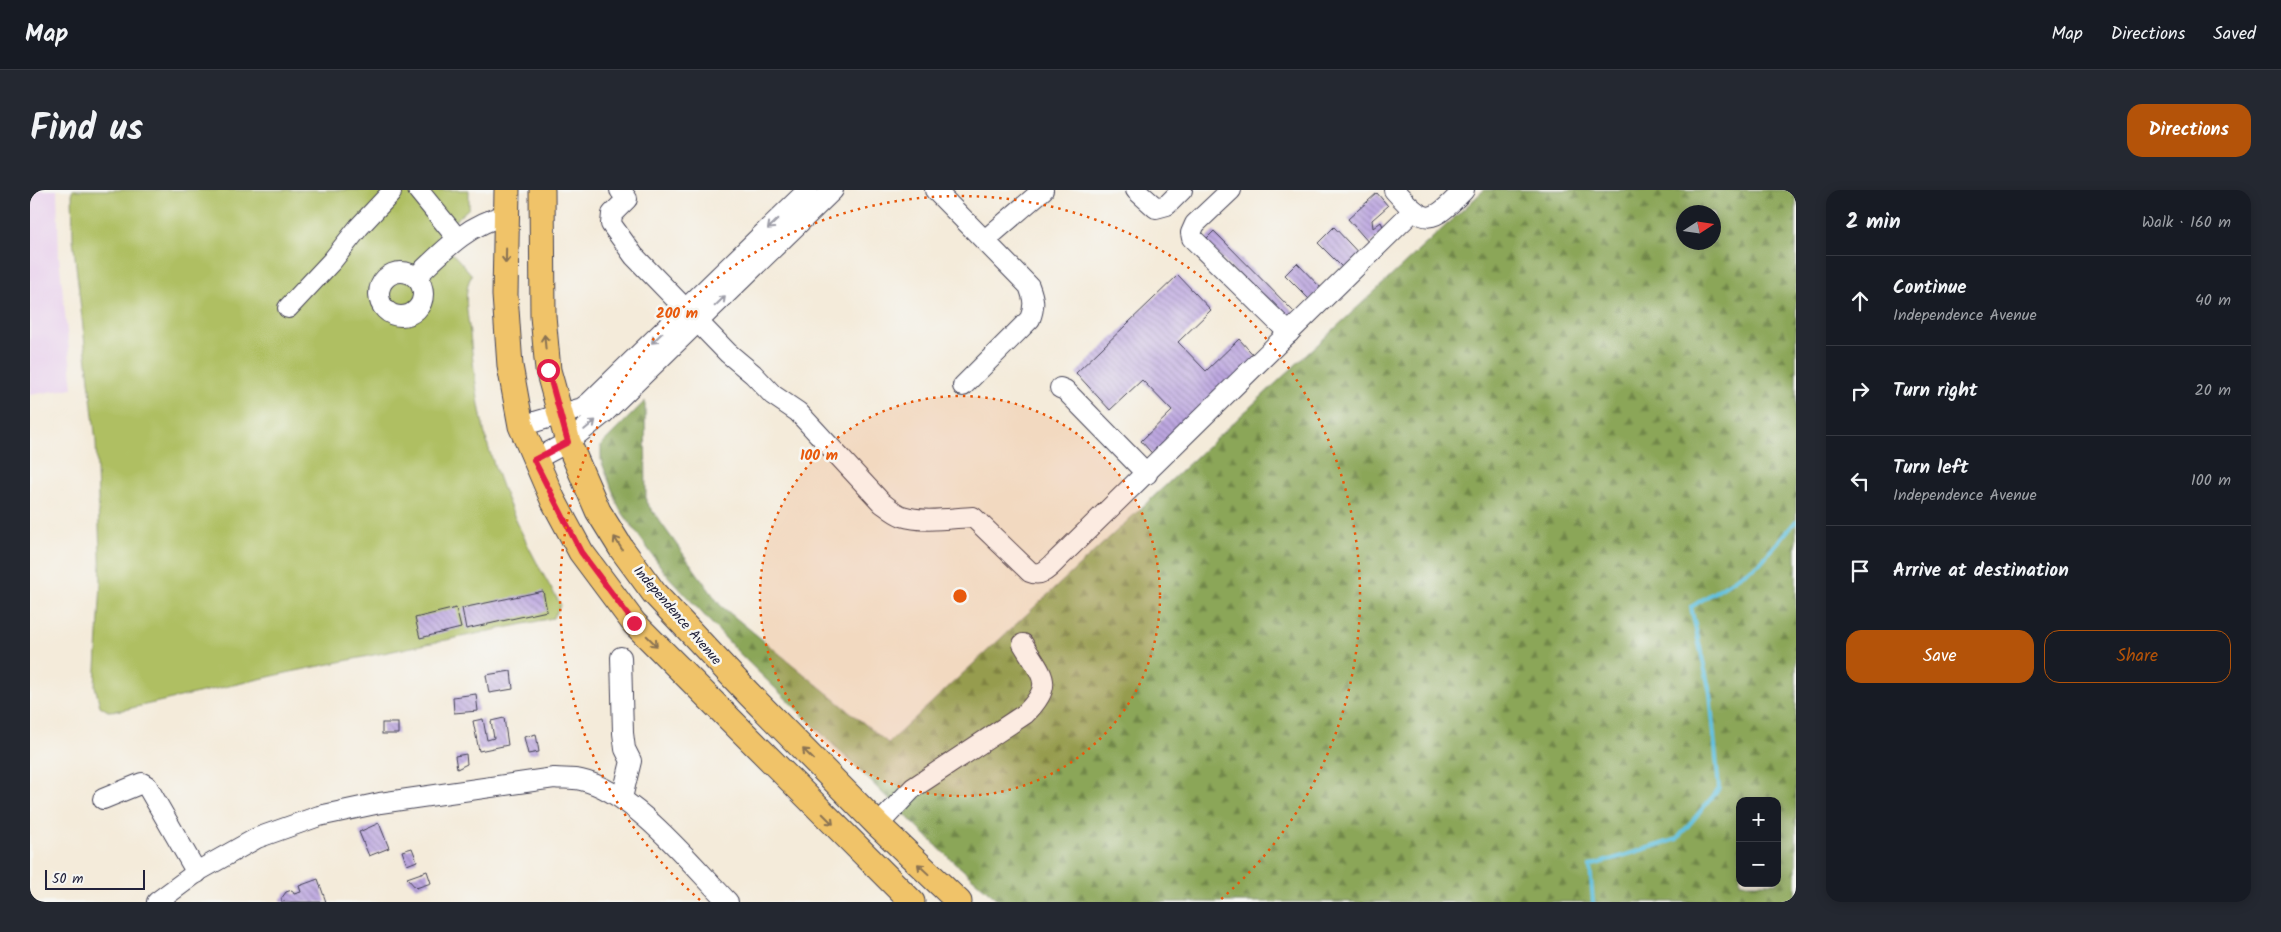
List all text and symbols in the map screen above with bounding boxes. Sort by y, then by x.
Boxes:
text: Map [25,15,68,54]
text: Map [2051,20,2083,49]
text: Directions [2111,20,2185,49]
text: Saved [2213,20,2256,49]
text: Find us [30,102,143,158]
button: Directions [2127,104,2251,157]
north arrow [1676,205,1721,250]
text: 2 min [1846,206,1901,239]
text: Walk · 160 m [2142,210,2231,235]
one-way arrow [767,218,780,230]
one-way arrow [501,248,511,264]
text: Continue [1893,273,1966,303]
icon: ahead [1846,287,1874,315]
text: 40 m [2195,288,2231,313]
one-way arrow [714,295,726,307]
text: 200 m [656,302,698,326]
text: Independence Avenue [1893,303,2037,328]
one-way arrow [651,332,663,344]
one-way arrow [540,335,550,351]
route start [537,359,560,382]
text: Turn right [1893,376,1978,406]
icon: right [1846,377,1874,405]
text: 20 m [2195,378,2231,403]
one-way arrow [584,420,597,431]
text: 100 m [800,444,838,468]
text: Turn left [1893,453,1968,483]
icon: left [1846,467,1874,495]
text: 100 m [2191,468,2231,493]
text: Independence Avenue [1893,483,2037,508]
one-way arrow [612,536,622,550]
text: Arrive at destination [1893,556,2069,586]
icon: arrive [1846,557,1874,585]
street label: Independence Avenue [628,561,727,671]
centre of rings [951,587,969,605]
route end [623,612,646,635]
button: Save [1846,630,2034,683]
button: Share [2044,630,2231,683]
one-way arrow [646,635,658,648]
one-way arrow [802,748,814,760]
map controls [1736,797,1781,887]
button: + [1736,797,1781,842]
one-way arrow [821,813,834,825]
button: − [1736,842,1781,887]
one-way arrow [917,863,930,875]
scale bar [45,867,145,890]
text: 50 m [52,868,83,890]

